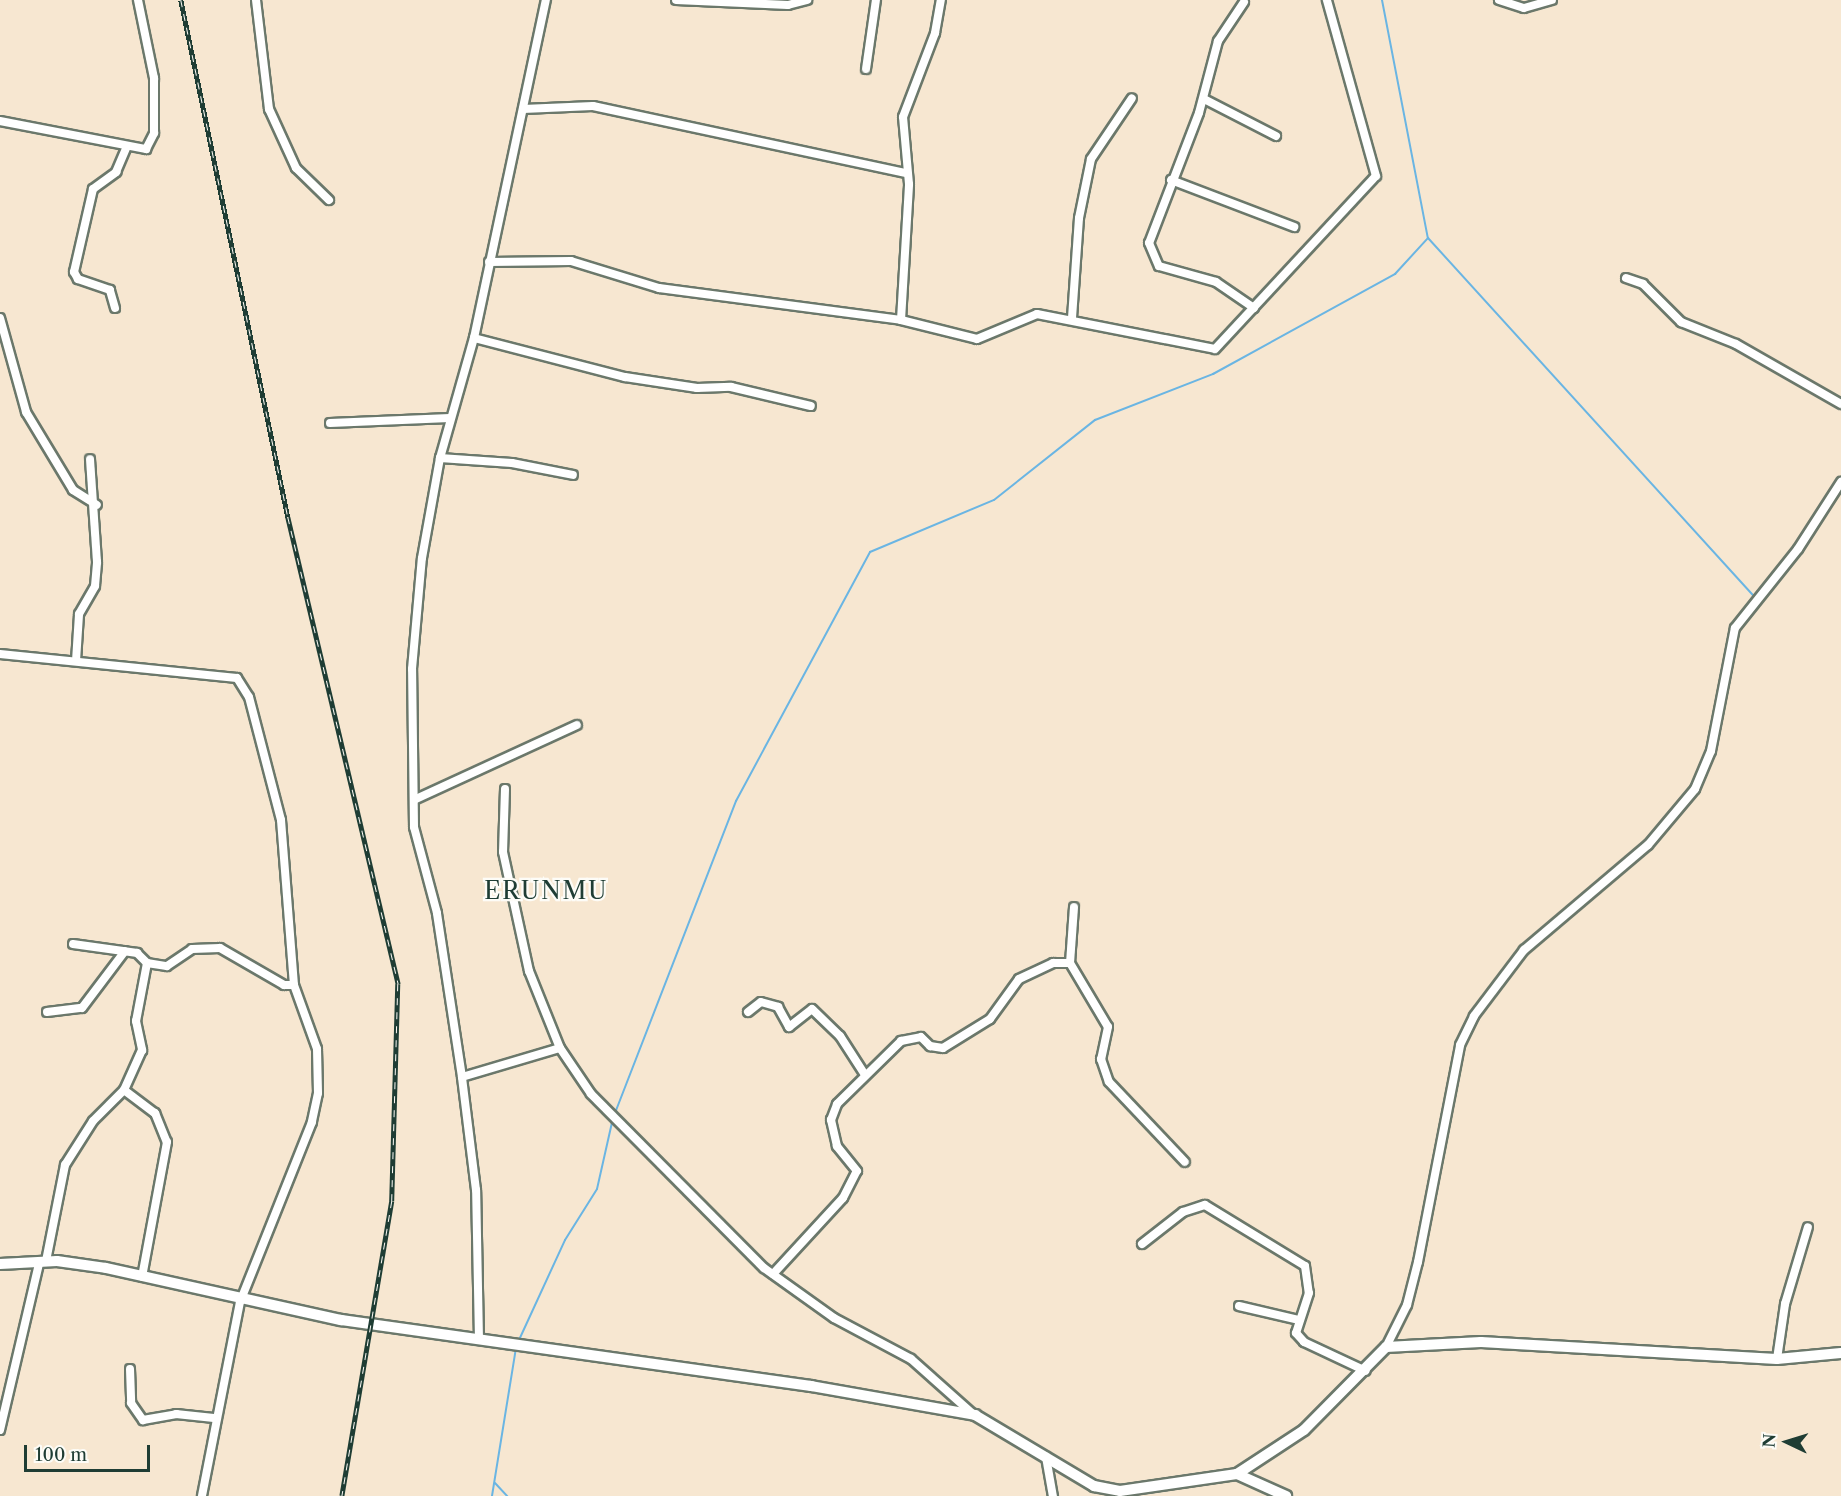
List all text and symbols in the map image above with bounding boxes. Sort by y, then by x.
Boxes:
district label: ERUNMU [484,877,608,905]
north arrow [1757,1412,1817,1472]
scale bar [27,1433,153,1471]
text: N [1759,1433,1780,1448]
text: 100 m [35,1444,87,1466]

